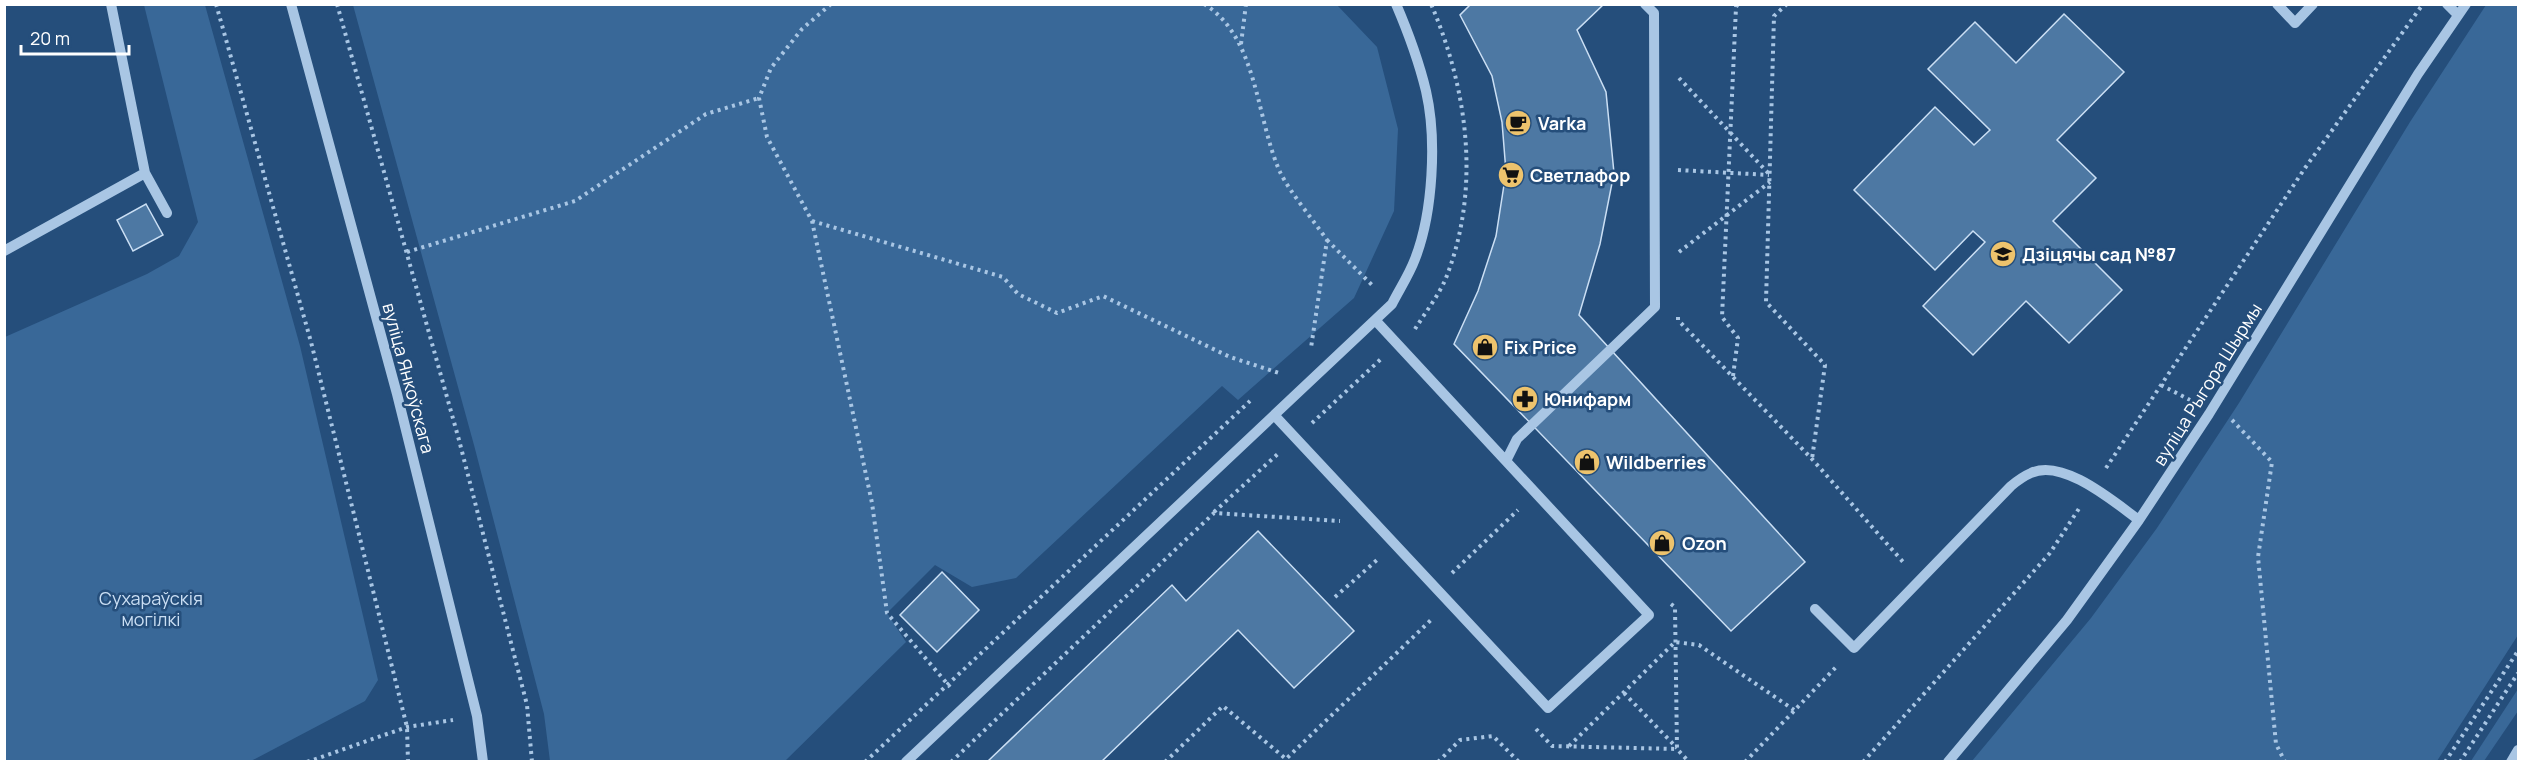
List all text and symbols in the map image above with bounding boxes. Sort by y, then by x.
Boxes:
scale bar [21,18,129,56]
text: 20 m [30,26,70,50]
cafe icon: Varka [1503,108,1533,138]
place label: Varka [1538,111,1586,135]
supermarket icon: Светлафор [1496,160,1526,190]
place label: Светлафор [1530,163,1630,187]
school or university icon: Дзіцячы сад №87 [1988,239,2018,269]
place label: Дзіцячы сад №87 [2022,242,2176,266]
street label: вуліца Рыгора Шырмы [2147,298,2267,470]
street label: вуліца Янкоўскага [377,300,441,456]
shop icon: Fix Price [1470,332,1500,362]
place label: Fix Price [1504,335,1577,359]
pharmacy icon: Юнифарм [1510,384,1540,414]
place label: Юнифарм [1544,387,1631,411]
shop icon: Wildberries [1572,447,1602,477]
place label: Wildberries [1606,450,1707,474]
shop icon: Ozon [1647,528,1677,558]
place label: Ozon [1682,531,1727,555]
park label: Сухараўскія могілкі [99,586,203,631]

